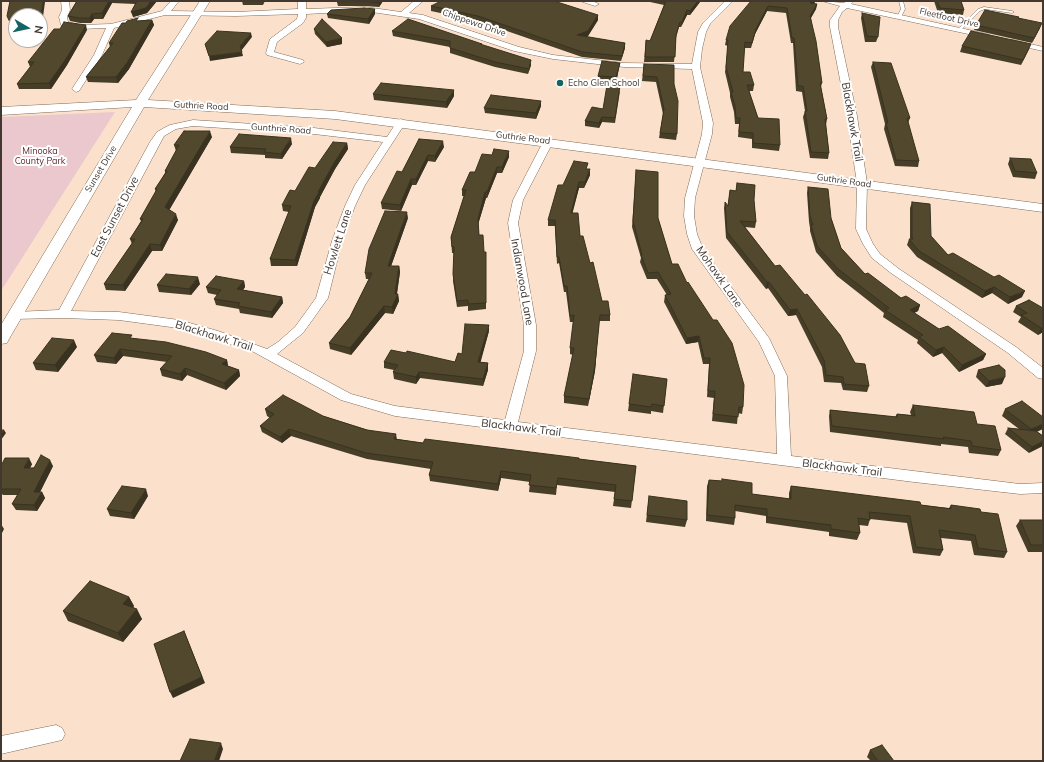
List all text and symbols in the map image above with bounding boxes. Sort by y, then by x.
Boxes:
street label: Fleetfoot Drive [918,6,980,30]
street label: Chippewa Drive [441,7,507,39]
north arrow [8,8,48,48]
text: N [31,25,46,35]
marker: Echo Glen School [555,78,565,88]
place label: Echo Glen School [568,78,639,88]
street label: Blackhawk Trail [839,81,865,163]
street label: Guthrie Road [173,99,229,113]
street label: Gunthrie Road [251,122,311,136]
street label: Guthrie Road [495,129,551,147]
street label: Sunset Drive [83,144,119,194]
park label: Minooka County Park [15,146,65,167]
street label: Guthrie Road [816,172,872,190]
street label: East Sunset Drive [88,174,142,260]
street label: Howlett Lane [321,208,355,276]
street label: Indianwood Lane [508,238,536,326]
street label: Mohawk Lane [693,244,745,310]
street label: Blackhawk Trail [174,318,254,354]
street label: Blackhawk Trail [480,417,562,439]
street label: Blackhawk Trail [801,457,883,479]

